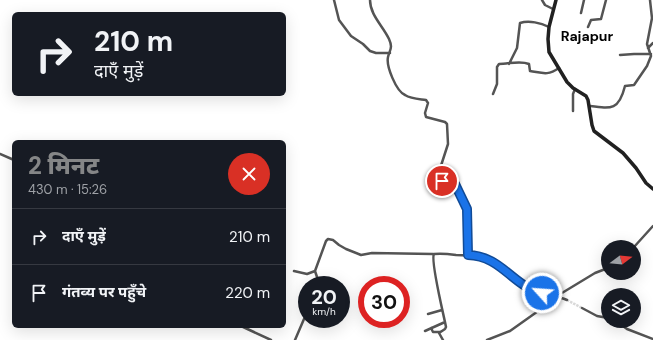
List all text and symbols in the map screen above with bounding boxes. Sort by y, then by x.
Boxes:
text: 210 m [94,23,173,60]
district label: Rajapur [561,27,613,45]
icon: right [28,28,80,80]
text: दाएँ मुड़ें [94,59,143,83]
text: 2 मिनट [28,150,99,181]
button: close [228,153,270,195]
pin [425,164,459,198]
icon: arrive [431,170,453,192]
text: 430 m · 15:26 [28,181,107,198]
icon: right [28,226,50,248]
text: दाएँ मुड़ें [62,226,106,246]
text: 210 m [229,227,270,247]
north arrow [601,240,641,280]
map controls [601,240,641,328]
position arrow [521,272,563,314]
speed limit sign: 30 [358,276,410,328]
icon: arrive [28,282,50,304]
text: गंतव्य पर पहुँचे [62,282,146,302]
text: 220 m [225,283,270,303]
text: 20 [311,284,337,310]
button: layers [601,288,641,328]
text: km/h [312,305,336,318]

